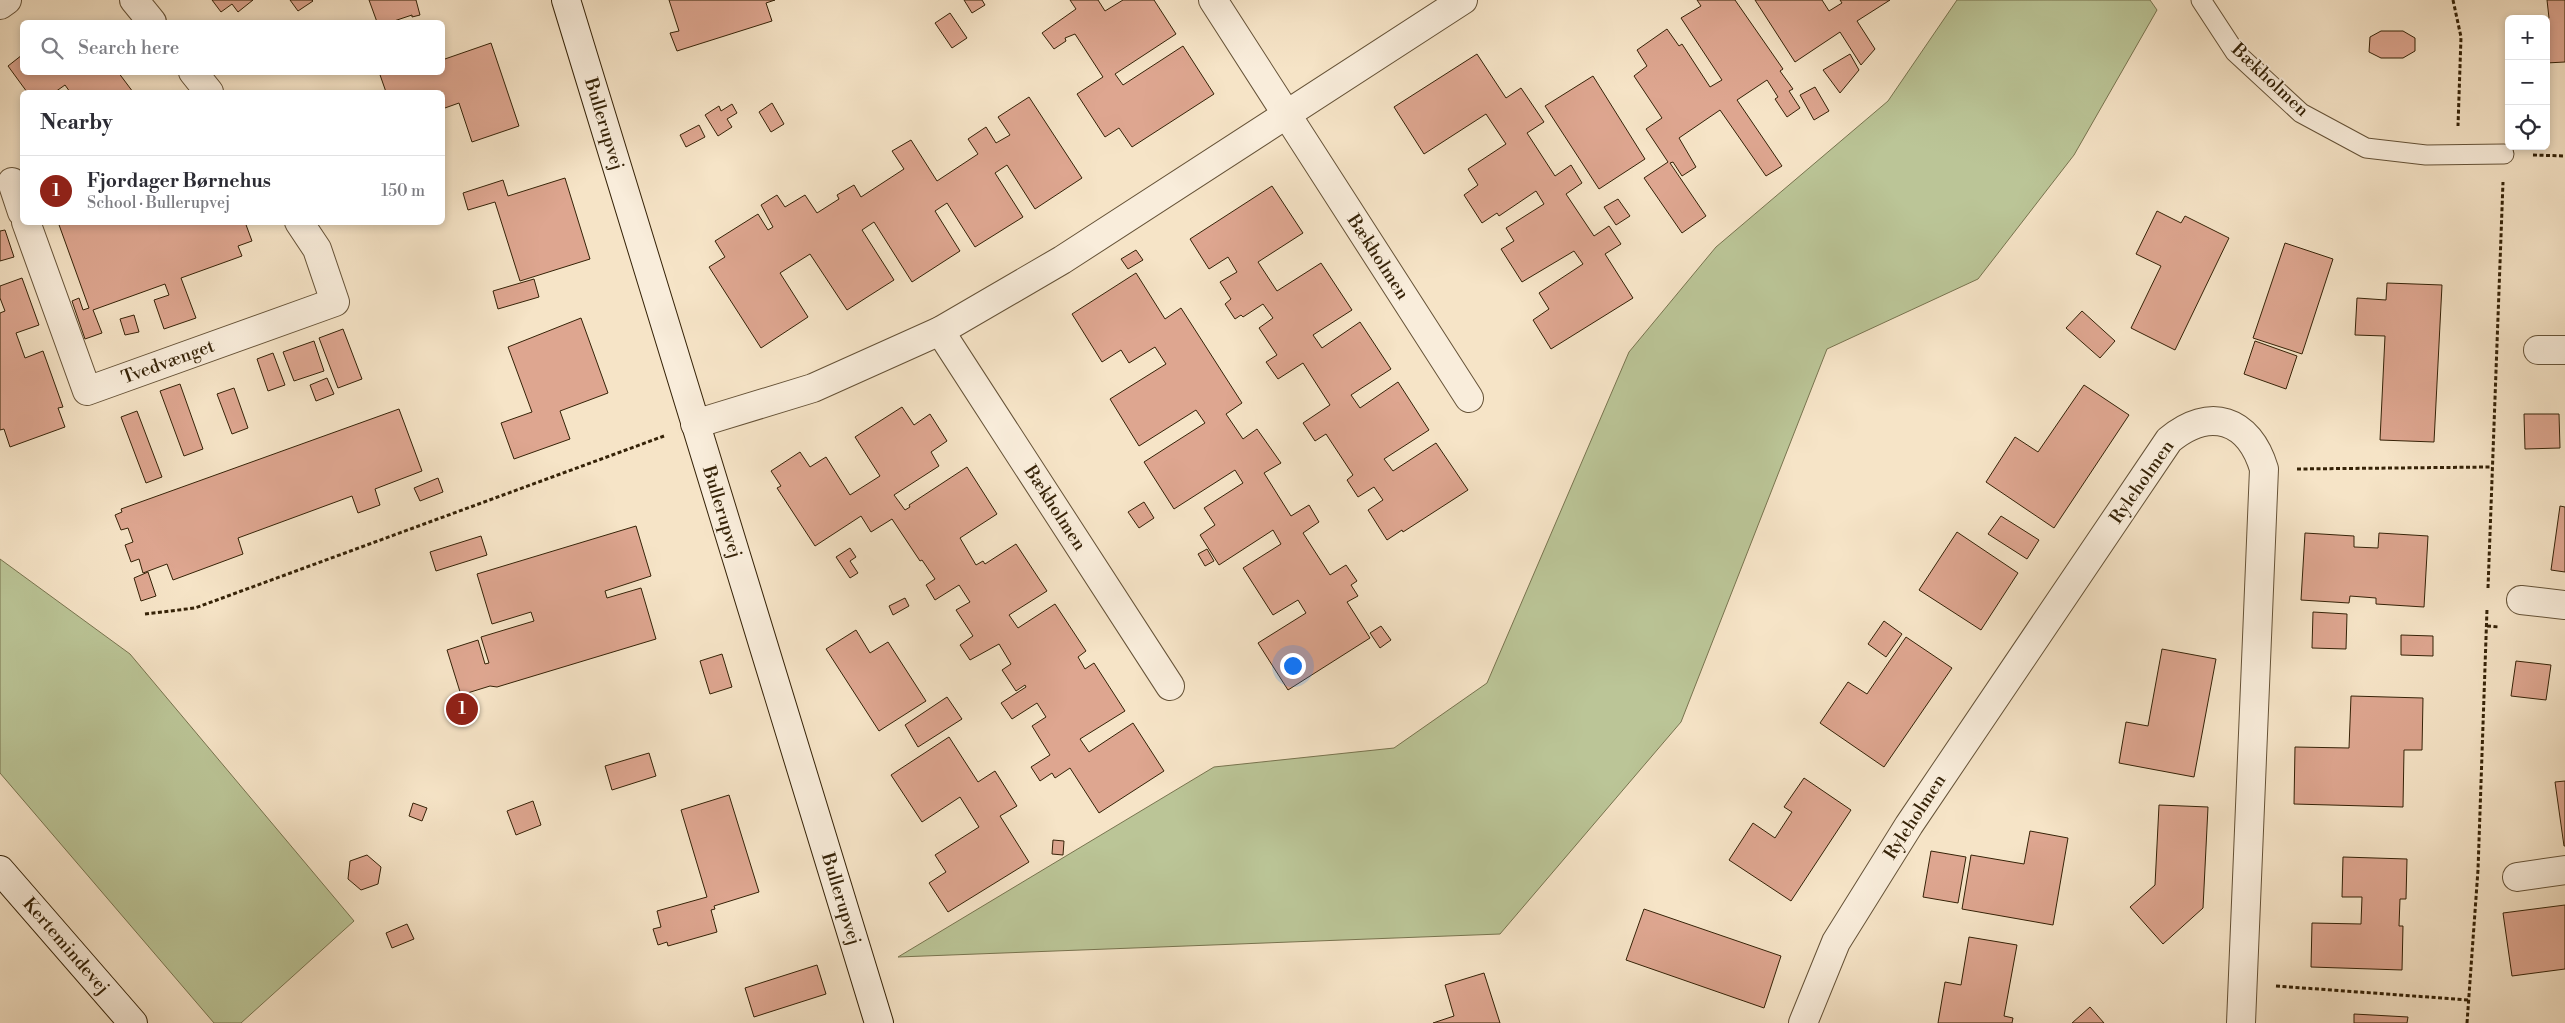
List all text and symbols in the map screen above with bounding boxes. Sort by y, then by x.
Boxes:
map controls [2505,15,2550,150]
button: + [2505,15,2550,60]
search box [20,20,445,75]
icon: search [38,34,66,62]
text: Search here [78,36,179,60]
street label: Bækholmen [2226,38,2314,122]
button: − [2505,60,2550,105]
street label: Bullerupvej [579,74,629,173]
button: locate [2505,105,2550,150]
text: Nearby [40,110,113,136]
text: Fjordager Børnehus [87,169,271,193]
text: 1 [52,181,60,201]
text: 150 m [381,181,425,201]
text: School · Bullerupvej [87,193,230,213]
street label: Bækholmen [1341,209,1414,304]
street label: Tvedvænget [118,334,218,389]
street label: Ryleholmen [2105,435,2179,528]
street label: Bækholmen [1018,460,1091,555]
street label: Bullerupvej [697,462,747,561]
your location [1280,653,1306,679]
pin: 1 [446,690,478,728]
street label: Ryleholmen [1879,770,1951,864]
street label: Bullerupvej [816,849,866,948]
street label: Kertemindevej [18,893,114,999]

